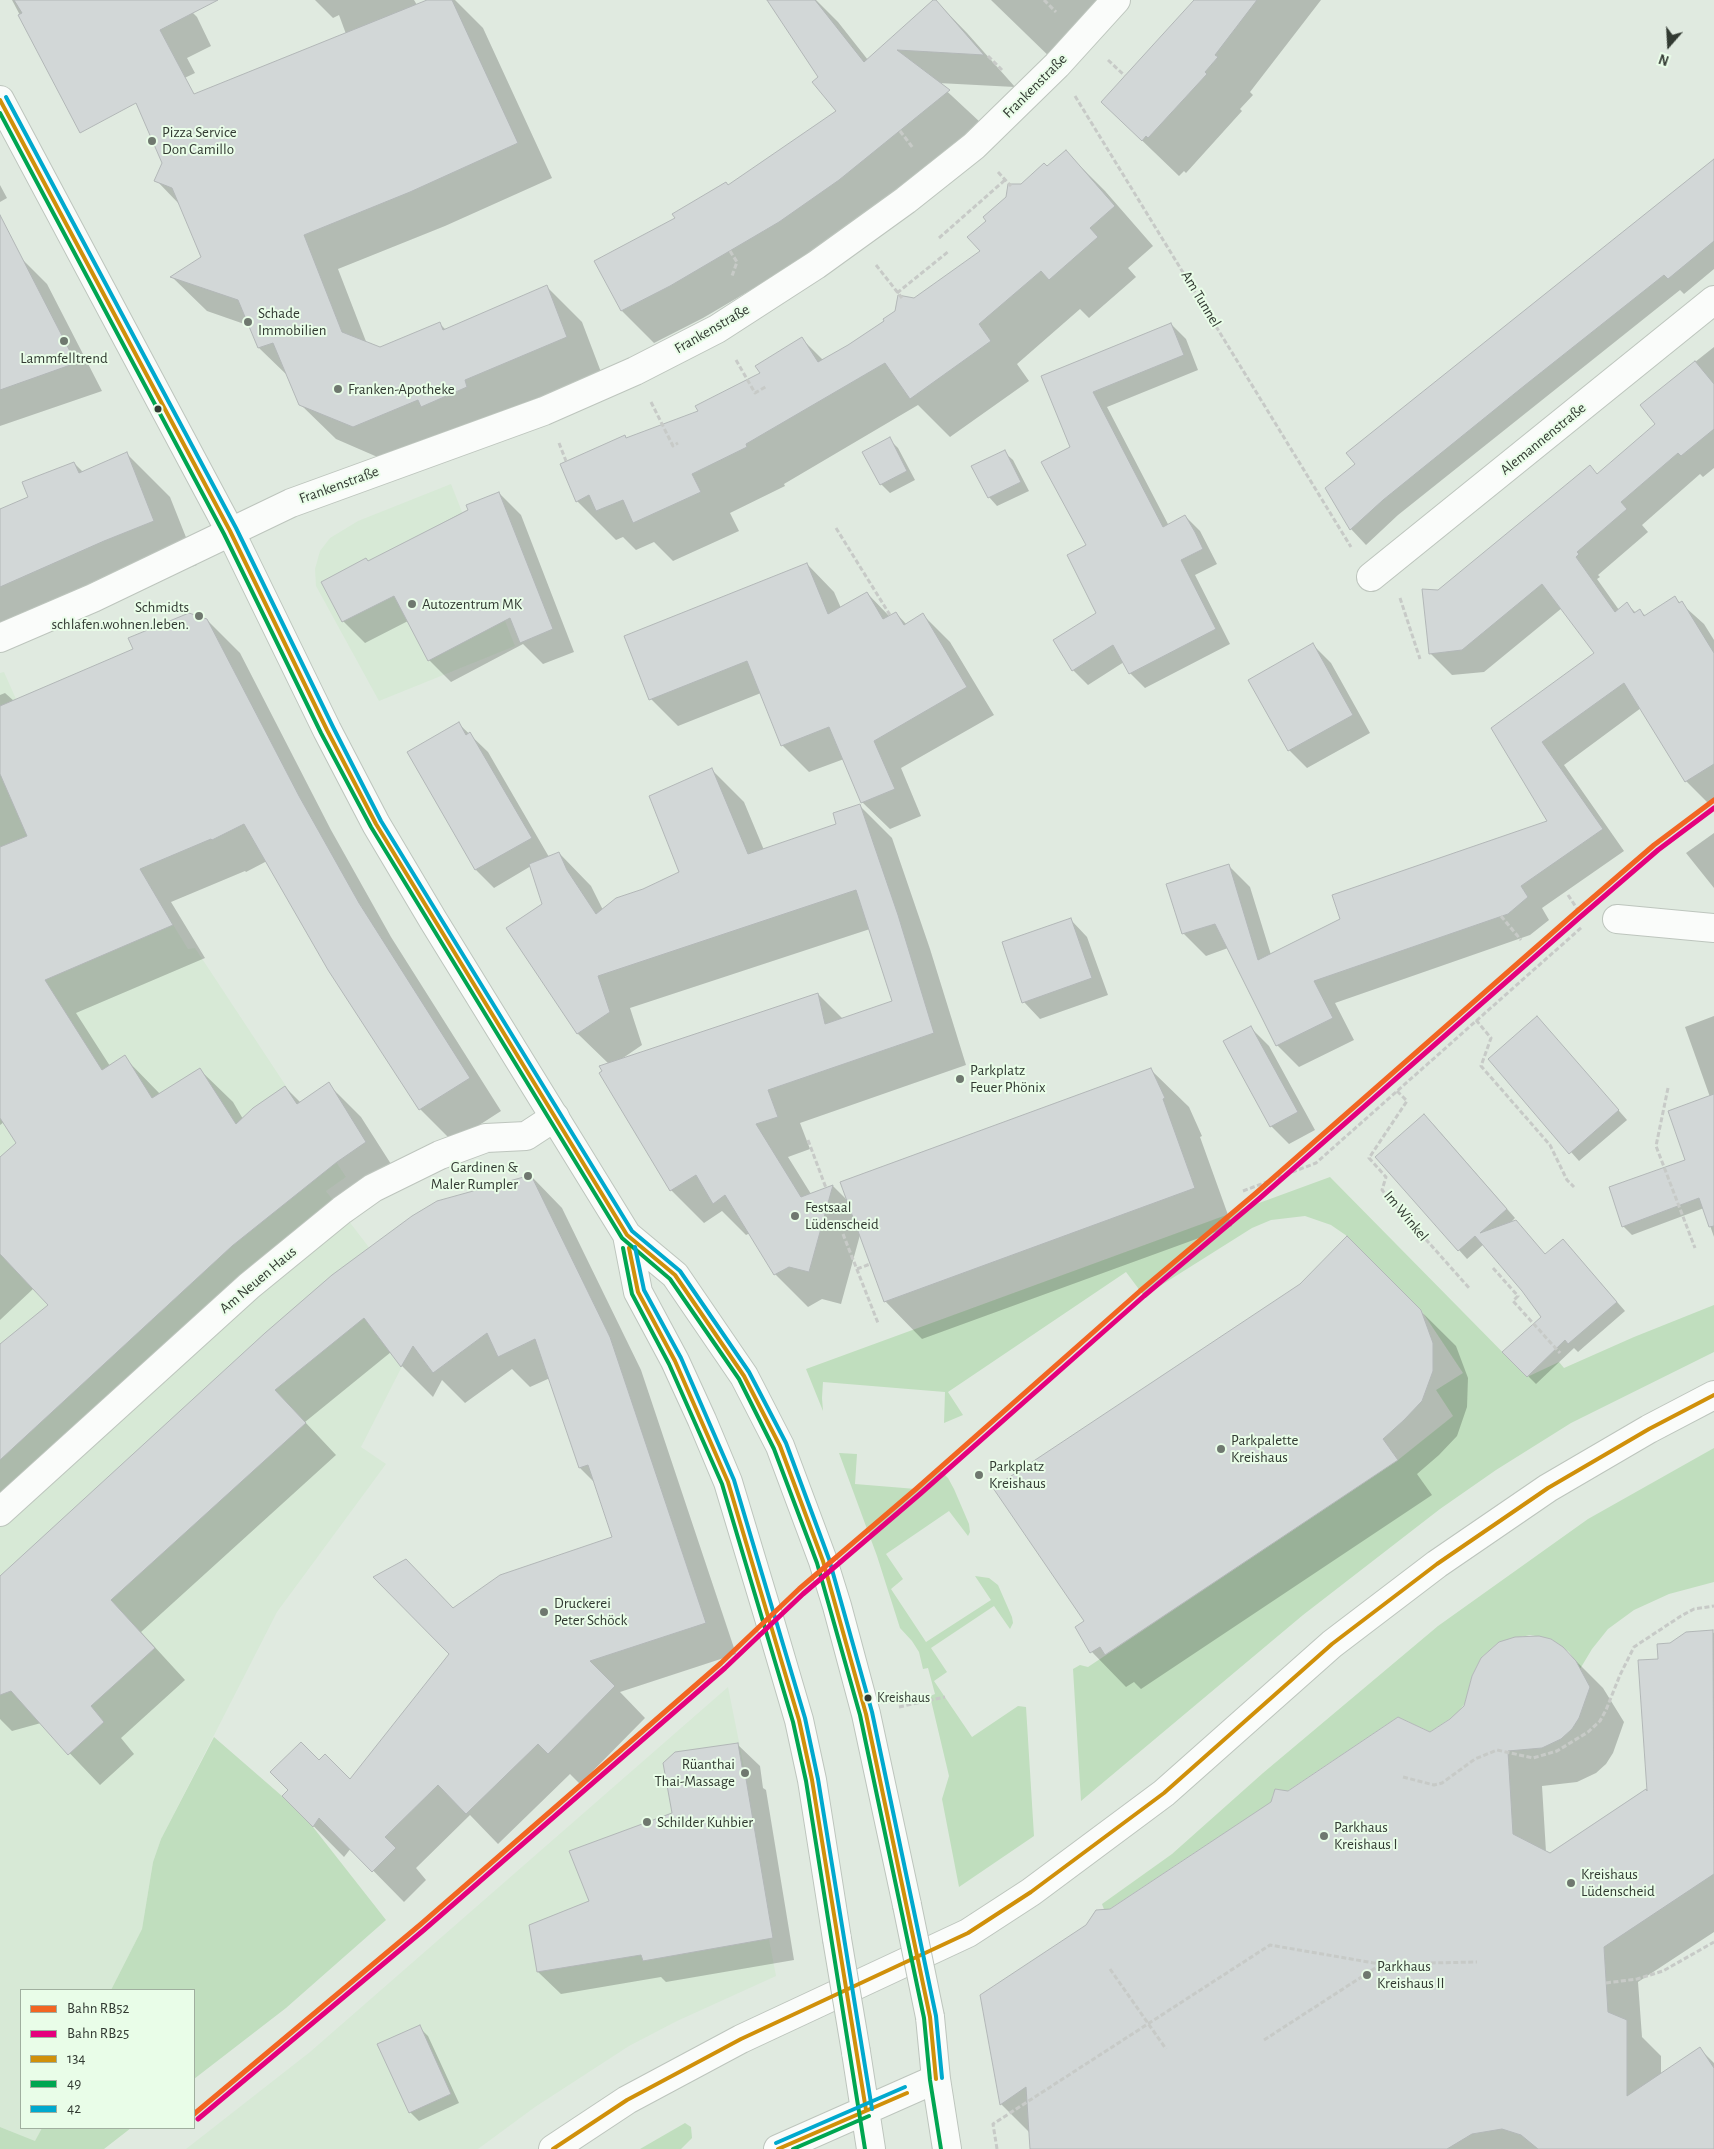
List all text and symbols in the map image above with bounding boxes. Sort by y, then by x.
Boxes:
north arrow [1644,20,1694,70]
street label: Frankenstraße [999,50,1071,122]
text: N [1657,51,1671,67]
place label: Pizza Service Don Camillo [162,123,237,158]
marker: Pizza Service Don Camillo [146,135,158,147]
street label: Am Tunnel [1177,267,1225,331]
street label: Frankenstraße [671,300,753,358]
place label: Schade Immobilien [258,304,326,339]
marker: Schade Immobilien [242,316,254,328]
marker: Lammfelltrend [58,335,70,347]
place label: Lammfelltrend [20,349,108,367]
place label: Franken-Apotheke [348,380,455,398]
marker: Franken-Apotheke [332,383,344,395]
street label: Alemannenstraße [1496,399,1590,479]
unlabelled marker [153,404,163,414]
street label: Frankenstraße [297,462,381,508]
place label: Autozentrum MK [422,595,522,613]
place label: Schmidts schlafen.wohnen.leben. [52,598,189,633]
marker: Autozentrum MK [406,598,418,610]
marker: Schmidts schlafen.wohnen.leben. [193,610,205,622]
place label: Parkplatz Feuer Phönix [970,1061,1045,1096]
marker: Parkplatz Feuer Phönix [954,1073,966,1085]
place label: Gardinen & Maler Rumpler [431,1158,518,1193]
marker: Gardinen & Maler Rumpler [522,1170,534,1182]
street label: Im Winkel [1380,1187,1432,1245]
place label: Festsaal Lüdenscheid [805,1198,879,1233]
marker: Festsaal Lüdenscheid [789,1210,801,1222]
street label: Am Neuen Haus [216,1243,300,1317]
place label: Parkpalette Kreishaus [1231,1431,1298,1466]
marker: Parkpalette Kreishaus [1215,1443,1227,1455]
place label: Parkplatz Kreishaus [989,1457,1046,1492]
marker: Parkplatz Kreishaus [973,1469,985,1481]
place label: Druckerei Peter Schöck [554,1594,627,1629]
marker: Druckerei Peter Schöck [538,1606,550,1618]
place label: Kreishaus [877,1690,930,1706]
marker: Kreishaus [863,1693,873,1703]
place label: Rüanthai Thai-Massage [654,1755,735,1790]
marker: Rüanthai Thai-Massage [739,1767,751,1779]
place label: Schilder Kuhbier [657,1813,753,1831]
marker: Schilder Kuhbier [641,1816,653,1828]
place label: Parkhaus Kreishaus I [1334,1818,1397,1853]
marker: Parkhaus Kreishaus I [1318,1830,1330,1842]
place label: Kreishaus Lüdenscheid [1581,1865,1655,1900]
marker: Kreishaus Lüdenscheid [1565,1877,1577,1889]
place label: Parkhaus Kreishaus II [1377,1957,1444,1992]
marker: Parkhaus Kreishaus II [1361,1969,1373,1981]
legend [20,1989,195,2129]
text: Bahn RB52 [67,2001,129,2016]
text: Bahn RB25 [67,2026,129,2041]
text: 134 [67,2051,86,2066]
text: 49 [67,2076,81,2091]
text: 42 [67,2101,81,2116]

